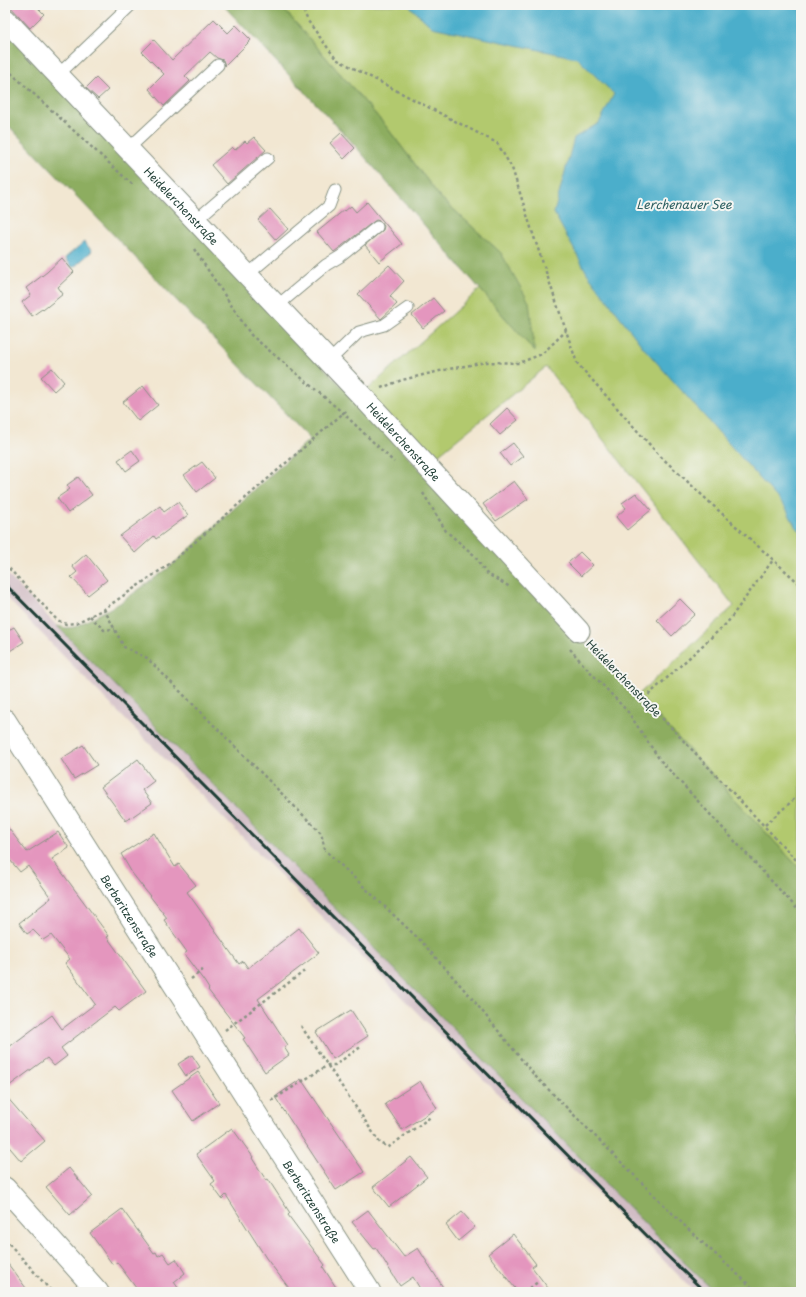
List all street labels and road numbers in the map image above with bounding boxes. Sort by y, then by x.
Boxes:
street label: Heidelerchenstraße [141,163,223,249]
street label: Heidelerchenstraße [363,398,445,485]
street label: Heidelerchenstraße [583,635,666,721]
street label: Berberitzenstraße [97,871,163,961]
street label: Berberitzenstraße [279,1156,345,1247]

